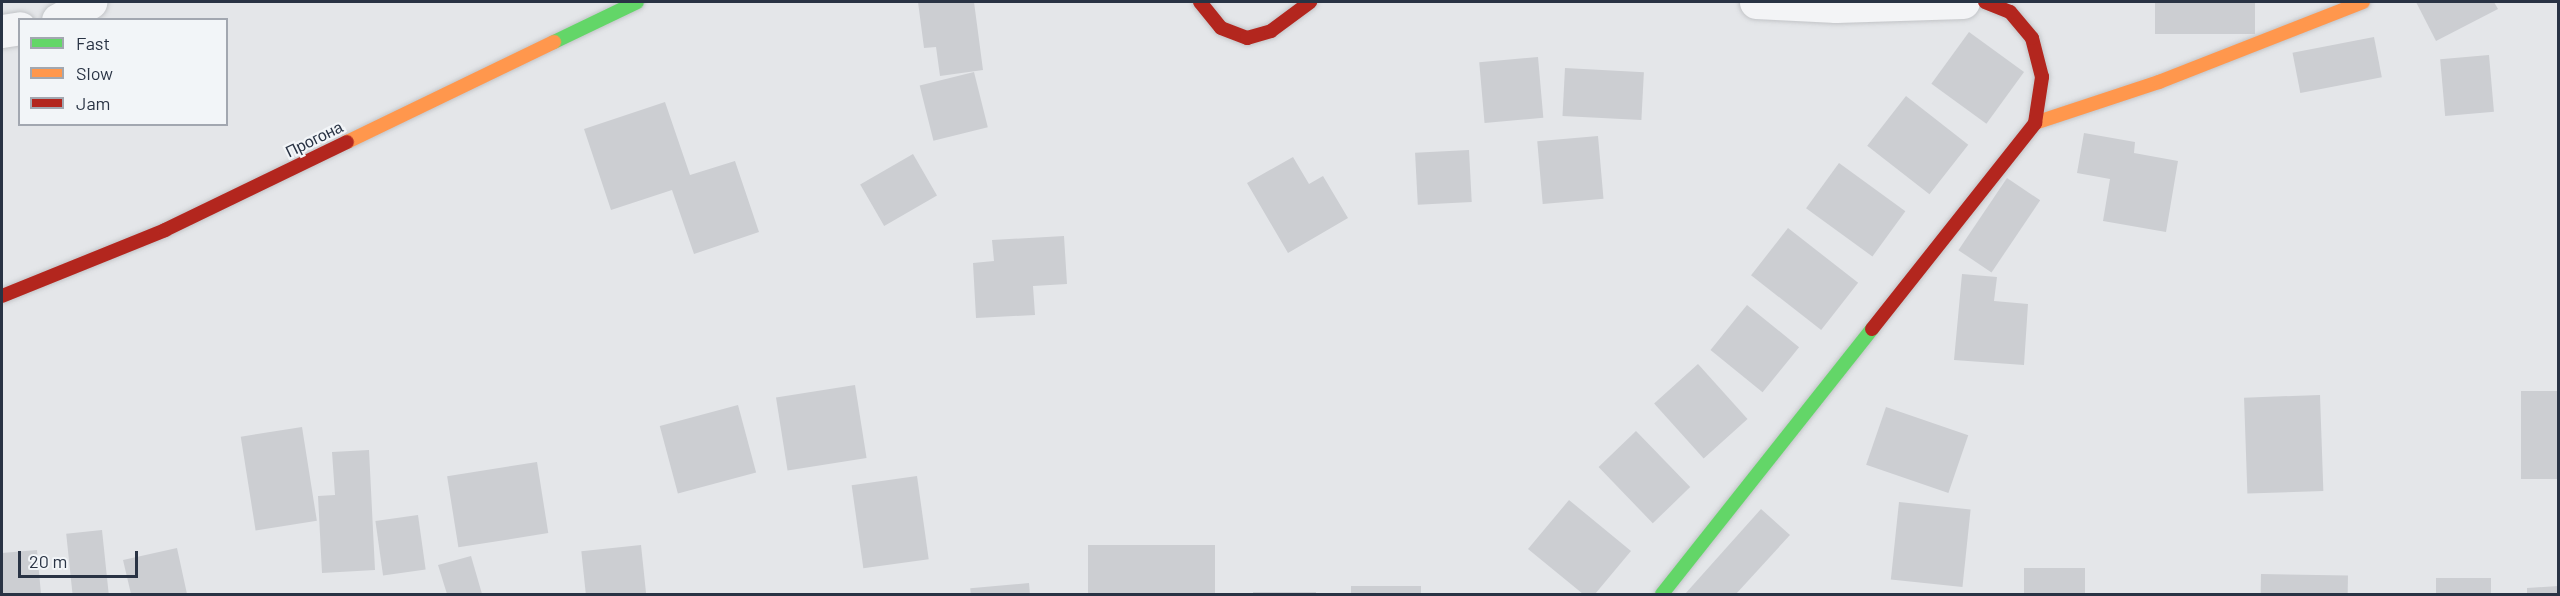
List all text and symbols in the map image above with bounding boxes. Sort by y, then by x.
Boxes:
legend [18,18,228,126]
text: Fast [76,32,110,54]
text: Slow [76,62,113,84]
text: Jam [76,92,110,114]
street label: Прогона [282,117,346,161]
scale bar [21,539,141,577]
text: 20 m [29,550,67,572]

